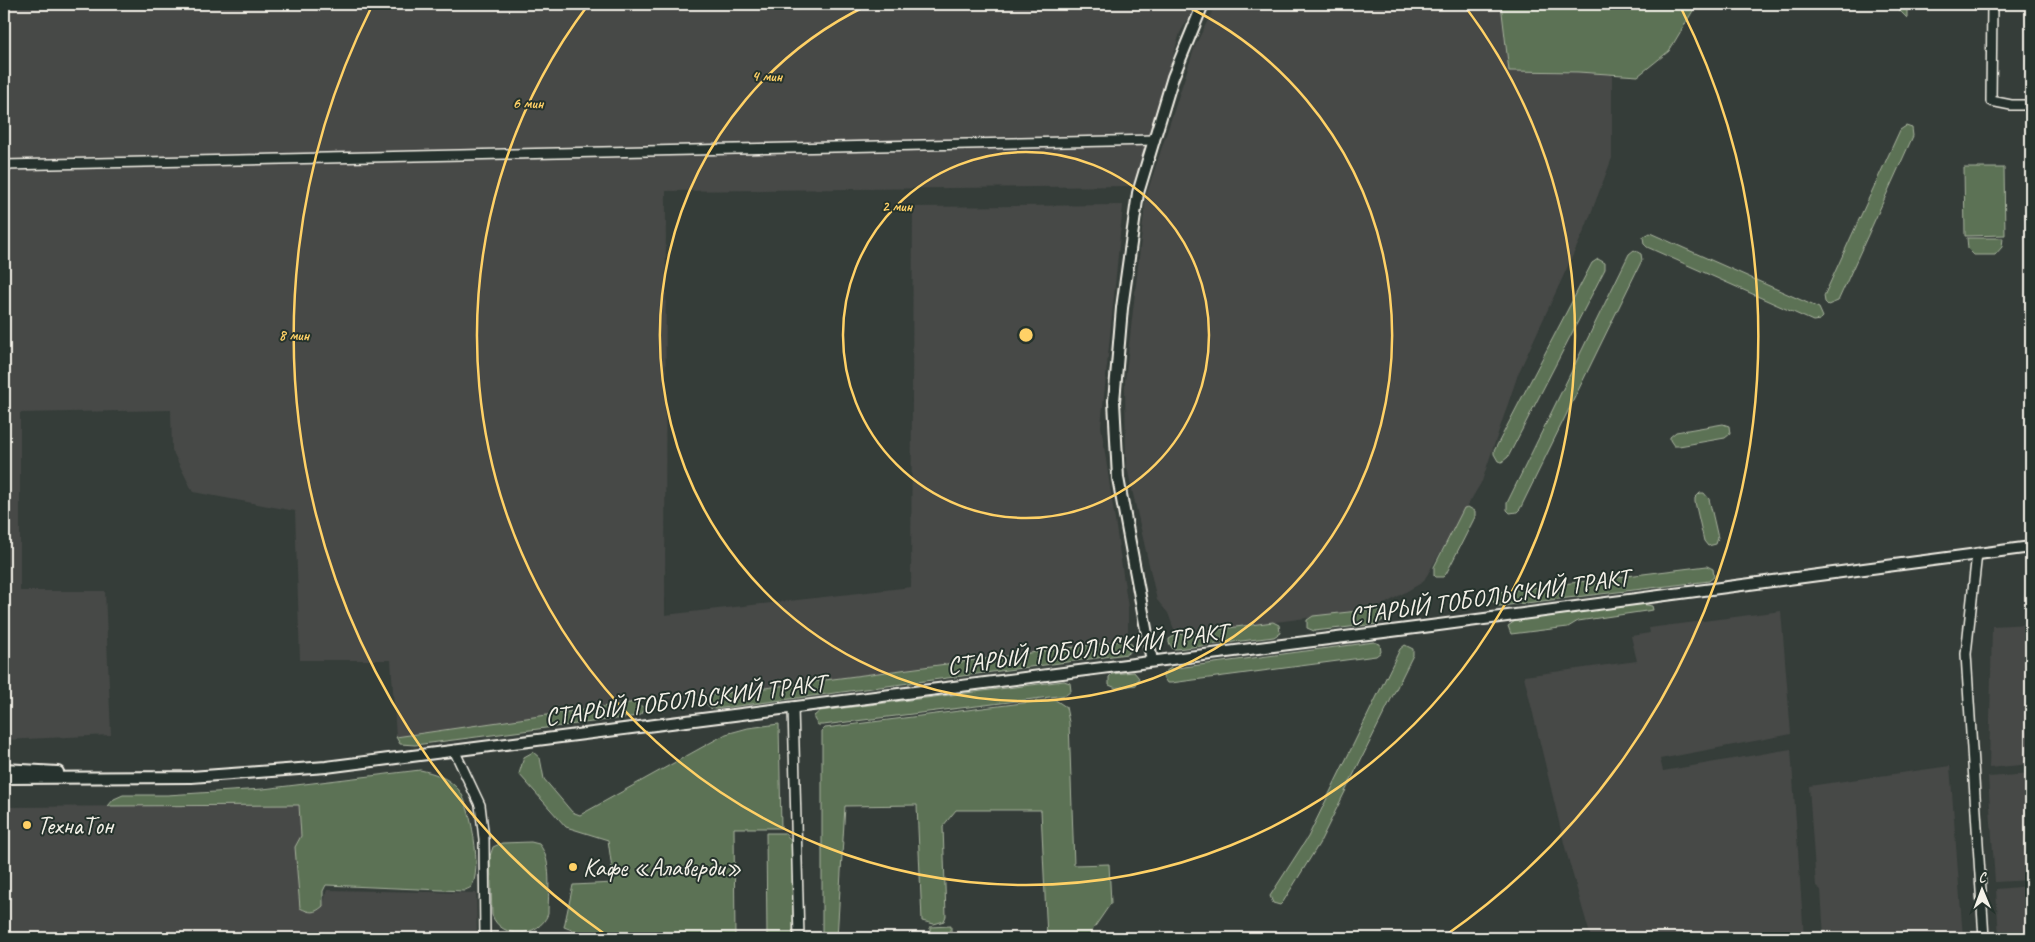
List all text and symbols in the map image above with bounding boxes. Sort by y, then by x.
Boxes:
text: 4 мин [752,67,784,86]
text: 6 мин [513,94,545,113]
text: 2 мин [882,197,914,216]
text: 8 мин [279,326,311,345]
centre of rings [1017,326,1035,344]
street label: СТАРЫЙ ТОБОЛЬСКИЙ ТРАКТ [1347,561,1637,632]
street label: СТАРЫЙ ТОБОЛЬСКИЙ ТРАКТ [945,615,1235,682]
street label: СТАРЫЙ ТОБОЛЬСКИЙ ТРАКТ [543,666,833,733]
place label: ТехнаТон [37,810,115,842]
marker: ТехнаТон [21,819,33,831]
place label: Кафе «Алаверди» [583,852,742,884]
marker: Кафе «Алаверди» [567,861,579,873]
north arrow [1958,864,2008,914]
text: С [1978,869,1987,886]

